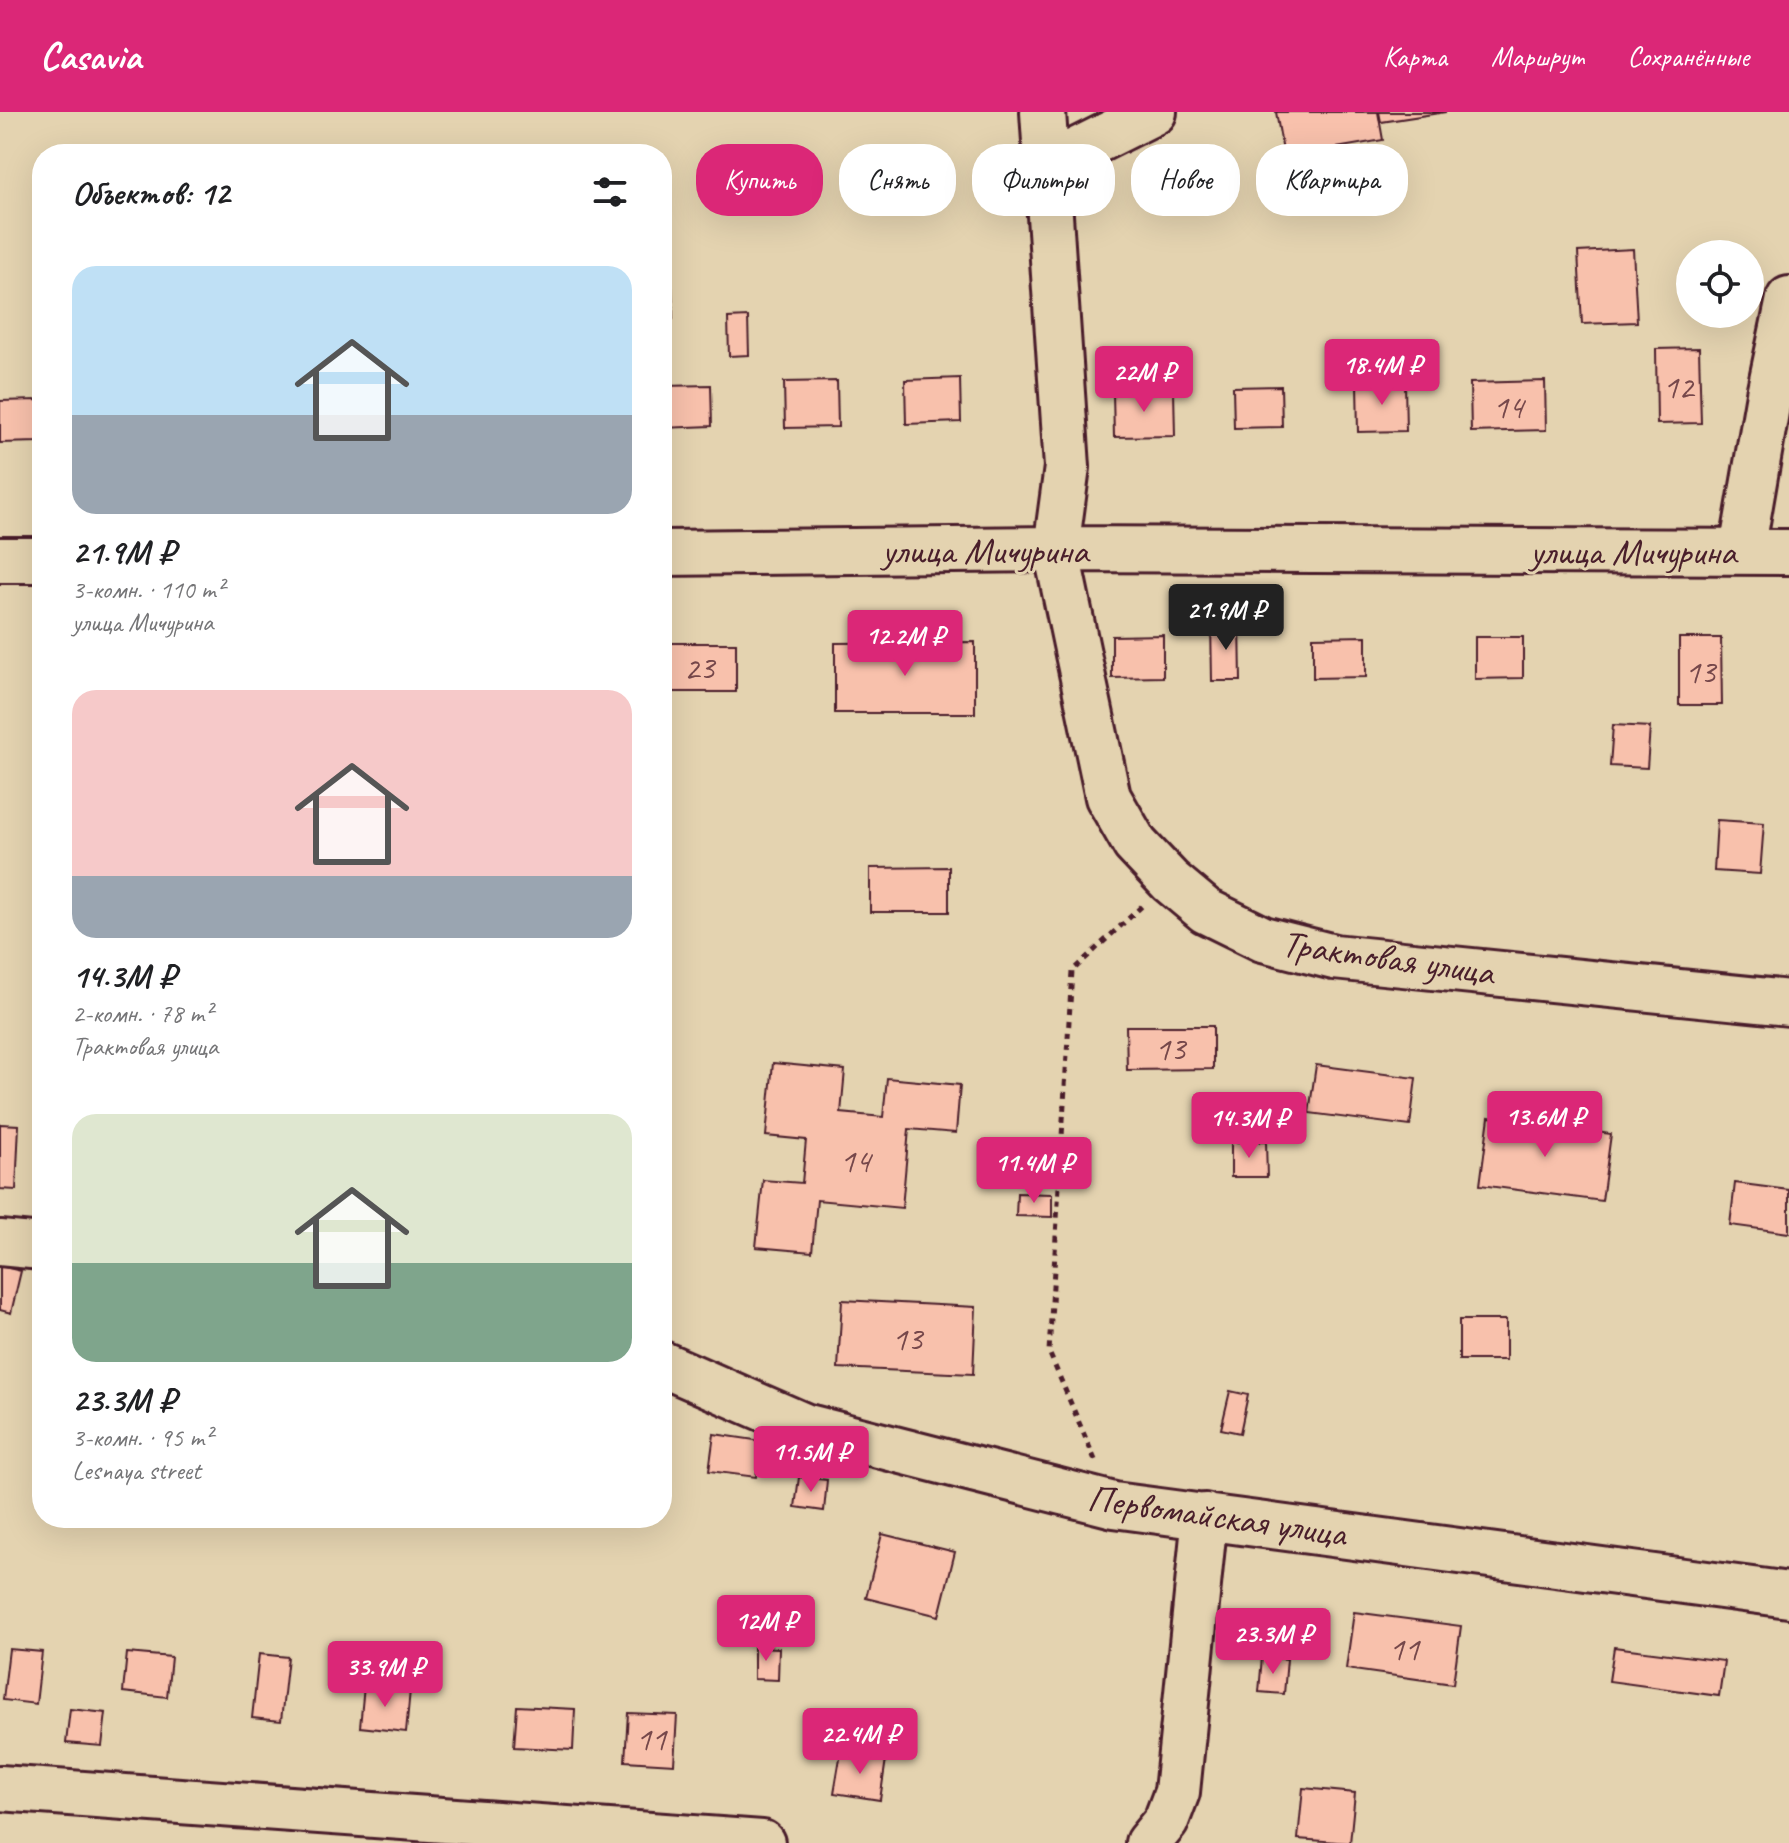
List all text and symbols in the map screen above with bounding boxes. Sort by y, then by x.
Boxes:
text: Casavia [40,33,141,80]
text: Карта [1383,39,1447,74]
text: Маршрут [1491,39,1583,74]
text: Сохранённые [1627,39,1749,74]
chip: Купить [696,144,823,216]
chip: Снять [839,144,956,216]
chip: Фильтры [972,144,1115,216]
chip: Новое [1131,144,1240,216]
chip: Квартира [1256,144,1408,216]
icon: filters [588,170,632,214]
text: Объектов: 12 [72,171,230,214]
map controls [1676,240,1764,328]
button: locate [1676,240,1764,328]
icon: home [280,318,424,462]
pin: 18.4M ₽ [1308,339,1456,407]
pin: 22M ₽ [1088,346,1200,414]
text: 18.4M ₽ [1343,348,1421,381]
text: 22M ₽ [1113,355,1175,388]
house number: 12 [1663,365,1696,408]
house number: 14 [1493,385,1527,428]
street label: улица Мичурина [880,527,1091,574]
street label: улица Мичурина [1528,528,1739,575]
text: 21.9M ₽ [72,530,175,573]
text: 3-комн. · 110 m² [72,573,224,606]
pin: 21.9M ₽ [1152,584,1300,652]
text: 21.9M ₽ [1187,593,1265,626]
text: улица Мичурина [72,606,213,639]
pin: 12.2M ₽ [831,610,979,678]
text: 12.2M ₽ [866,619,944,652]
house number: 23 [684,646,717,689]
house number: 13 [1685,650,1718,693]
icon: home [280,742,424,886]
street label: Трактовая улица [1279,919,1499,996]
text: 14.3M ₽ [72,954,175,997]
text: 2-комн. · 78 m² [72,997,212,1030]
house number: 13 [1155,1027,1188,1070]
text: Трактовая улица [72,1030,218,1063]
pin: 13.6M ₽ [1471,1091,1619,1159]
pin: 14.3M ₽ [1175,1092,1323,1160]
text: 13.6M ₽ [1505,1100,1585,1133]
text: 14.3M ₽ [1210,1101,1288,1134]
pin: 11.4M ₽ [960,1137,1108,1205]
house number: 14 [840,1139,874,1182]
text: 11.4M ₽ [995,1146,1073,1179]
icon: home [280,1166,424,1310]
house number: 13 [892,1317,925,1360]
text: 23.3M ₽ [72,1378,175,1421]
text: 3-комн. · 95 m² [72,1421,212,1454]
pin: 11.5M ₽ [737,1426,885,1494]
text: 11.5M ₽ [772,1435,850,1468]
text: Lesnaya street [72,1454,201,1487]
street label: Первомайская улица [1085,1474,1352,1557]
pin: 12M ₽ [710,1595,822,1663]
text: 12M ₽ [735,1604,797,1637]
pin: 23.3M ₽ [1199,1608,1347,1676]
text: 23.3M ₽ [1234,1617,1312,1650]
house number: 11 [1389,1627,1421,1670]
pin: 33.9M ₽ [311,1641,459,1709]
text: 33.9M ₽ [346,1650,424,1683]
pin: 22.4M ₽ [786,1708,934,1776]
house number: 11 [636,1717,668,1760]
text: 22.4M ₽ [821,1717,899,1750]

